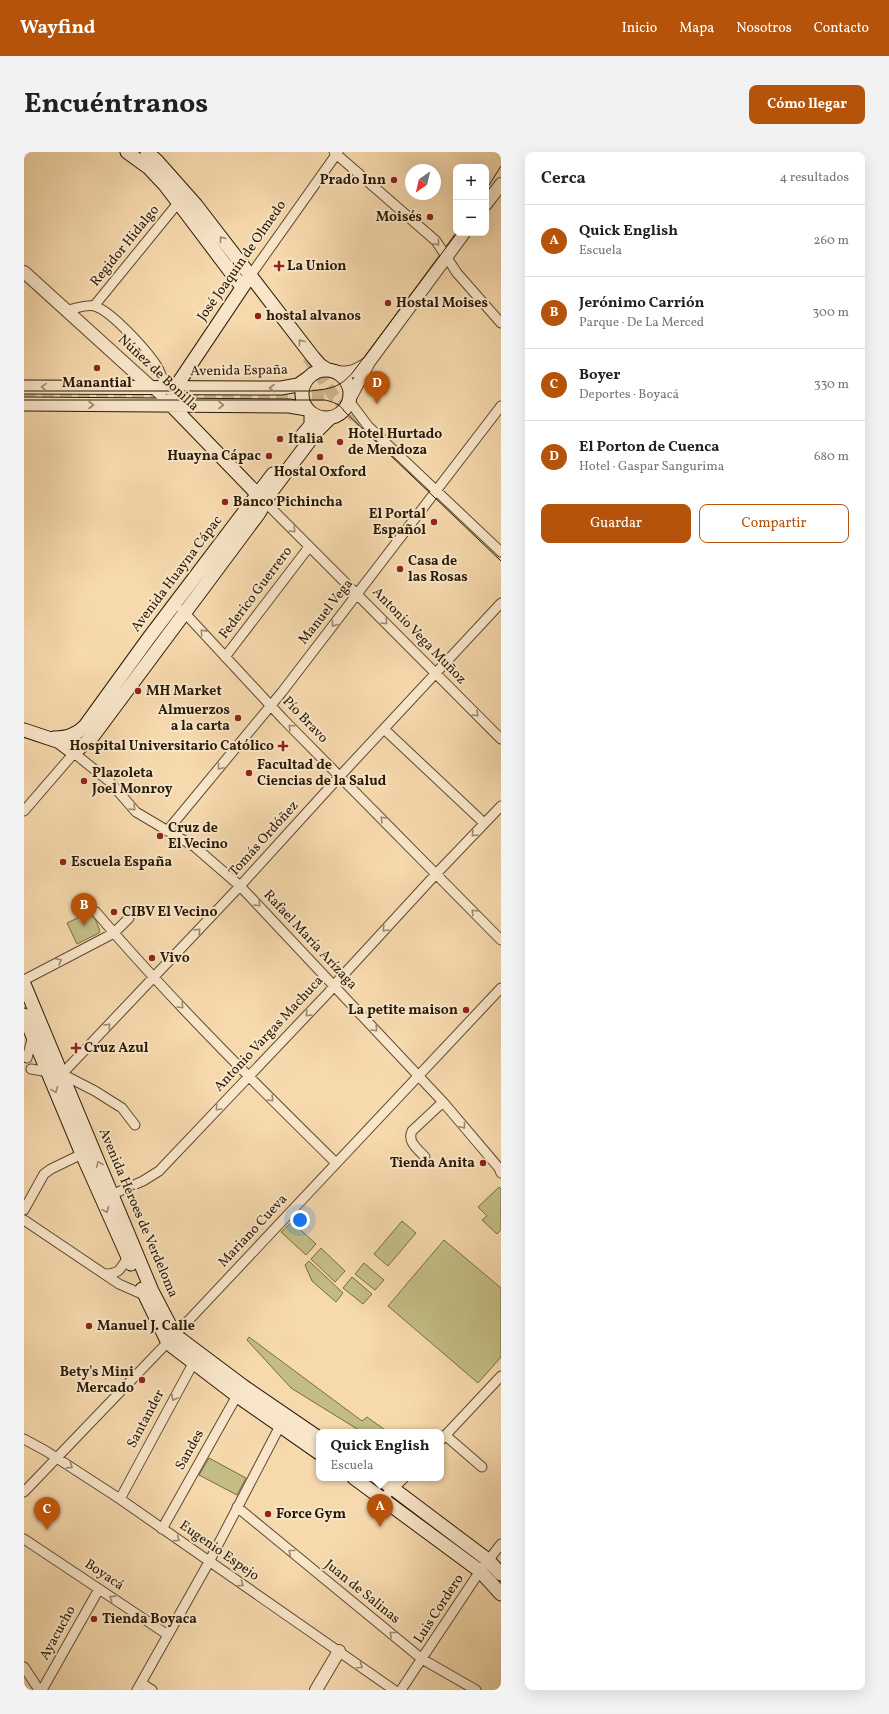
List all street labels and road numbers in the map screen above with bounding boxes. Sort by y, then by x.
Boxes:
street label: José Joaquín de Olmedo [193,197,291,325]
street label: Regidor Hidalgo [86,201,164,291]
street label: Núñez de Bonilla [113,330,203,416]
street label: Avenida España [190,361,288,381]
street label: Avenida Huayna Cápac [127,512,227,636]
street label: Federico Guerrero [215,543,297,643]
street label: Manuel Vega [294,575,358,649]
street label: Antonio Vega Muñoz [368,583,470,689]
street label: Pío Bravo [278,692,332,748]
street label: Tomás Ordóñez [225,797,303,881]
street label: Rafael María Arízaga [259,886,361,994]
street label: Antonio Vargas Machuca [210,972,328,1096]
street label: Avenida Héroes de Verdeloma [94,1125,182,1301]
street label: Mariano Cueva [214,1190,292,1272]
street label: Santander [123,1386,169,1452]
street label: Sandes [171,1426,209,1474]
street label: Eugenio Espejo [175,1516,263,1586]
street label: Boyacá [81,1555,127,1595]
street label: Juan de Salinas [320,1556,404,1628]
street label: Luis Cordero [410,1571,468,1647]
street label: Ayacucho [35,1602,81,1664]

